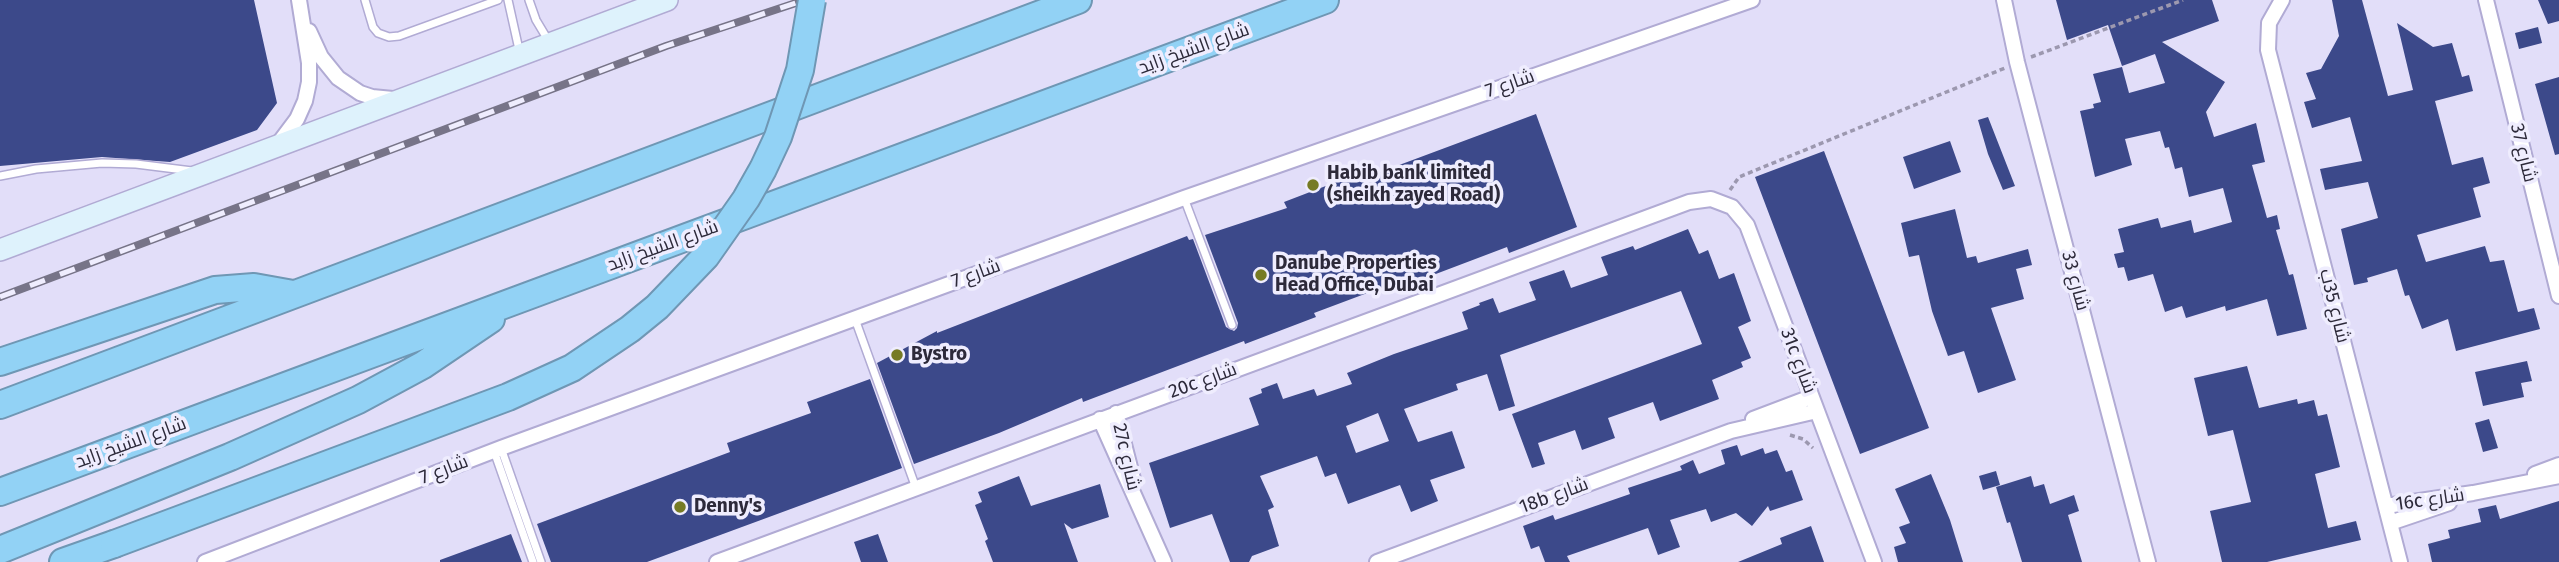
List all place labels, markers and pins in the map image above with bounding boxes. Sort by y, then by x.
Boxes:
place label: Habib bank limited (sheikh zayed Road) [1327,163,1500,207]
marker: Habib bank limited (sheikh zayed Road) [1305,177,1321,193]
place label: Danube Properties Head Office, Dubai [1275,253,1437,297]
marker: Danube Properties Head Office, Dubai [1253,267,1269,283]
place label: Bystro [911,344,967,366]
marker: Bystro [889,347,905,363]
place label: Denny's [694,496,762,518]
marker: Denny's [672,499,688,515]

